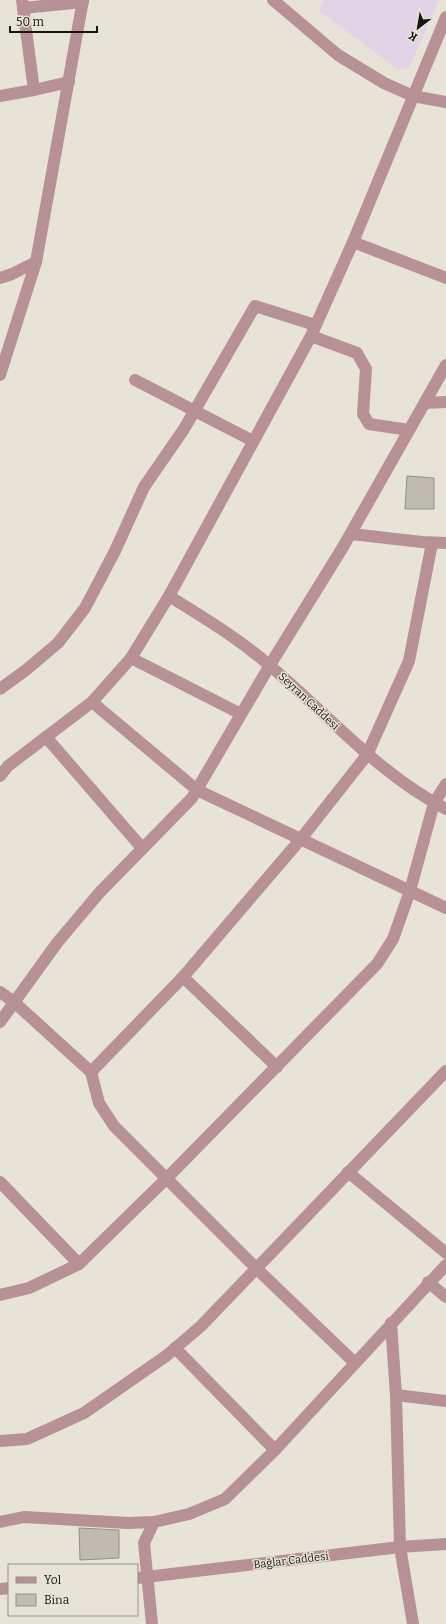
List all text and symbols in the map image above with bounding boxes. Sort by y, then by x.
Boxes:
scale bar [10,8,97,34]
north arrow [398,8,438,48]
text: 50 m [16,15,45,29]
text: K [406,28,420,44]
street label: Seyran Caddesi [276,670,342,733]
street label: Bağlar Caddesi [253,1549,330,1572]
legend [8,1564,138,1616]
text: Yol [44,1573,62,1587]
text: Bina [44,1593,70,1607]

